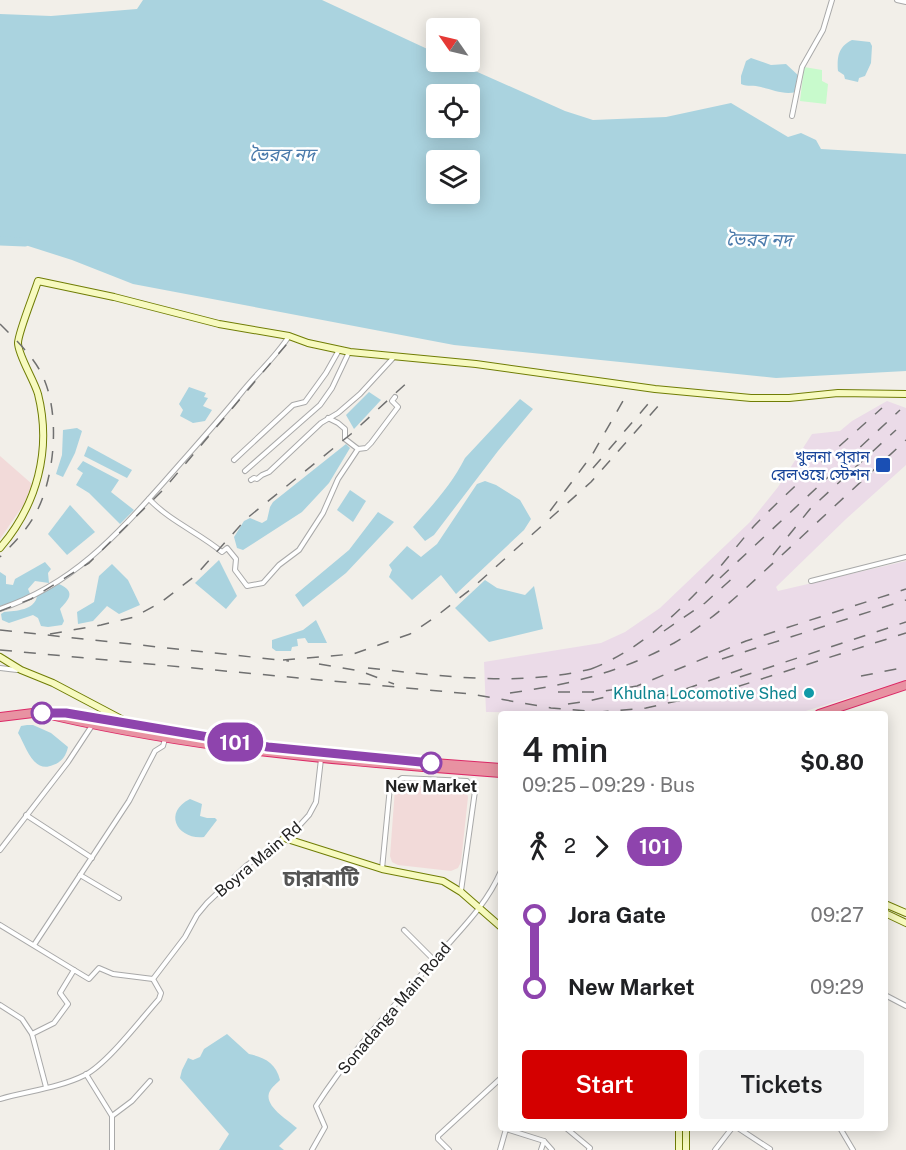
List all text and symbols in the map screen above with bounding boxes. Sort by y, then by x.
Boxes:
north arrow [426,18,480,72]
map controls [426,18,480,204]
button: locate [426,84,480,138]
water label: ভৈরব নদ [249,144,318,165]
button: layers [426,150,480,204]
water label: ভৈরব নদ [726,228,795,251]
place label: খুলনা পুরান রেলওয়ে স্টেশন [771,447,870,484]
marker: খুলনা পুরান রেলওয়ে স্টেশন [874,456,892,474]
place label: Khulna Locomotive Shed [613,684,797,703]
marker: Khulna Locomotive Shed [802,686,816,700]
unlabelled marker [31,702,53,724]
line badge: 101 [200,722,270,762]
text: 101 [219,730,251,755]
text: 4 min [522,731,608,769]
text: $0.80 [800,749,864,775]
marker: New Market [420,752,442,774]
text: 09:25 – 09:29 · Bus [522,773,695,797]
place label: New Market [385,777,477,796]
street label: Boyra Main Rd [211,818,306,901]
icon: walk [522,830,555,863]
icon: forward [585,830,618,863]
text: 2 [564,834,576,858]
text: 101 [639,834,670,859]
district label: চারাবাটি [282,865,360,891]
text: Jora Gate [568,902,666,928]
text: 09:27 [811,903,864,927]
street label: Sonadanga Main Road [334,939,455,1078]
text: New Market [568,974,695,1000]
text: 09:29 [810,975,864,999]
button: Start [522,1050,687,1119]
button: Tickets [699,1050,864,1119]

